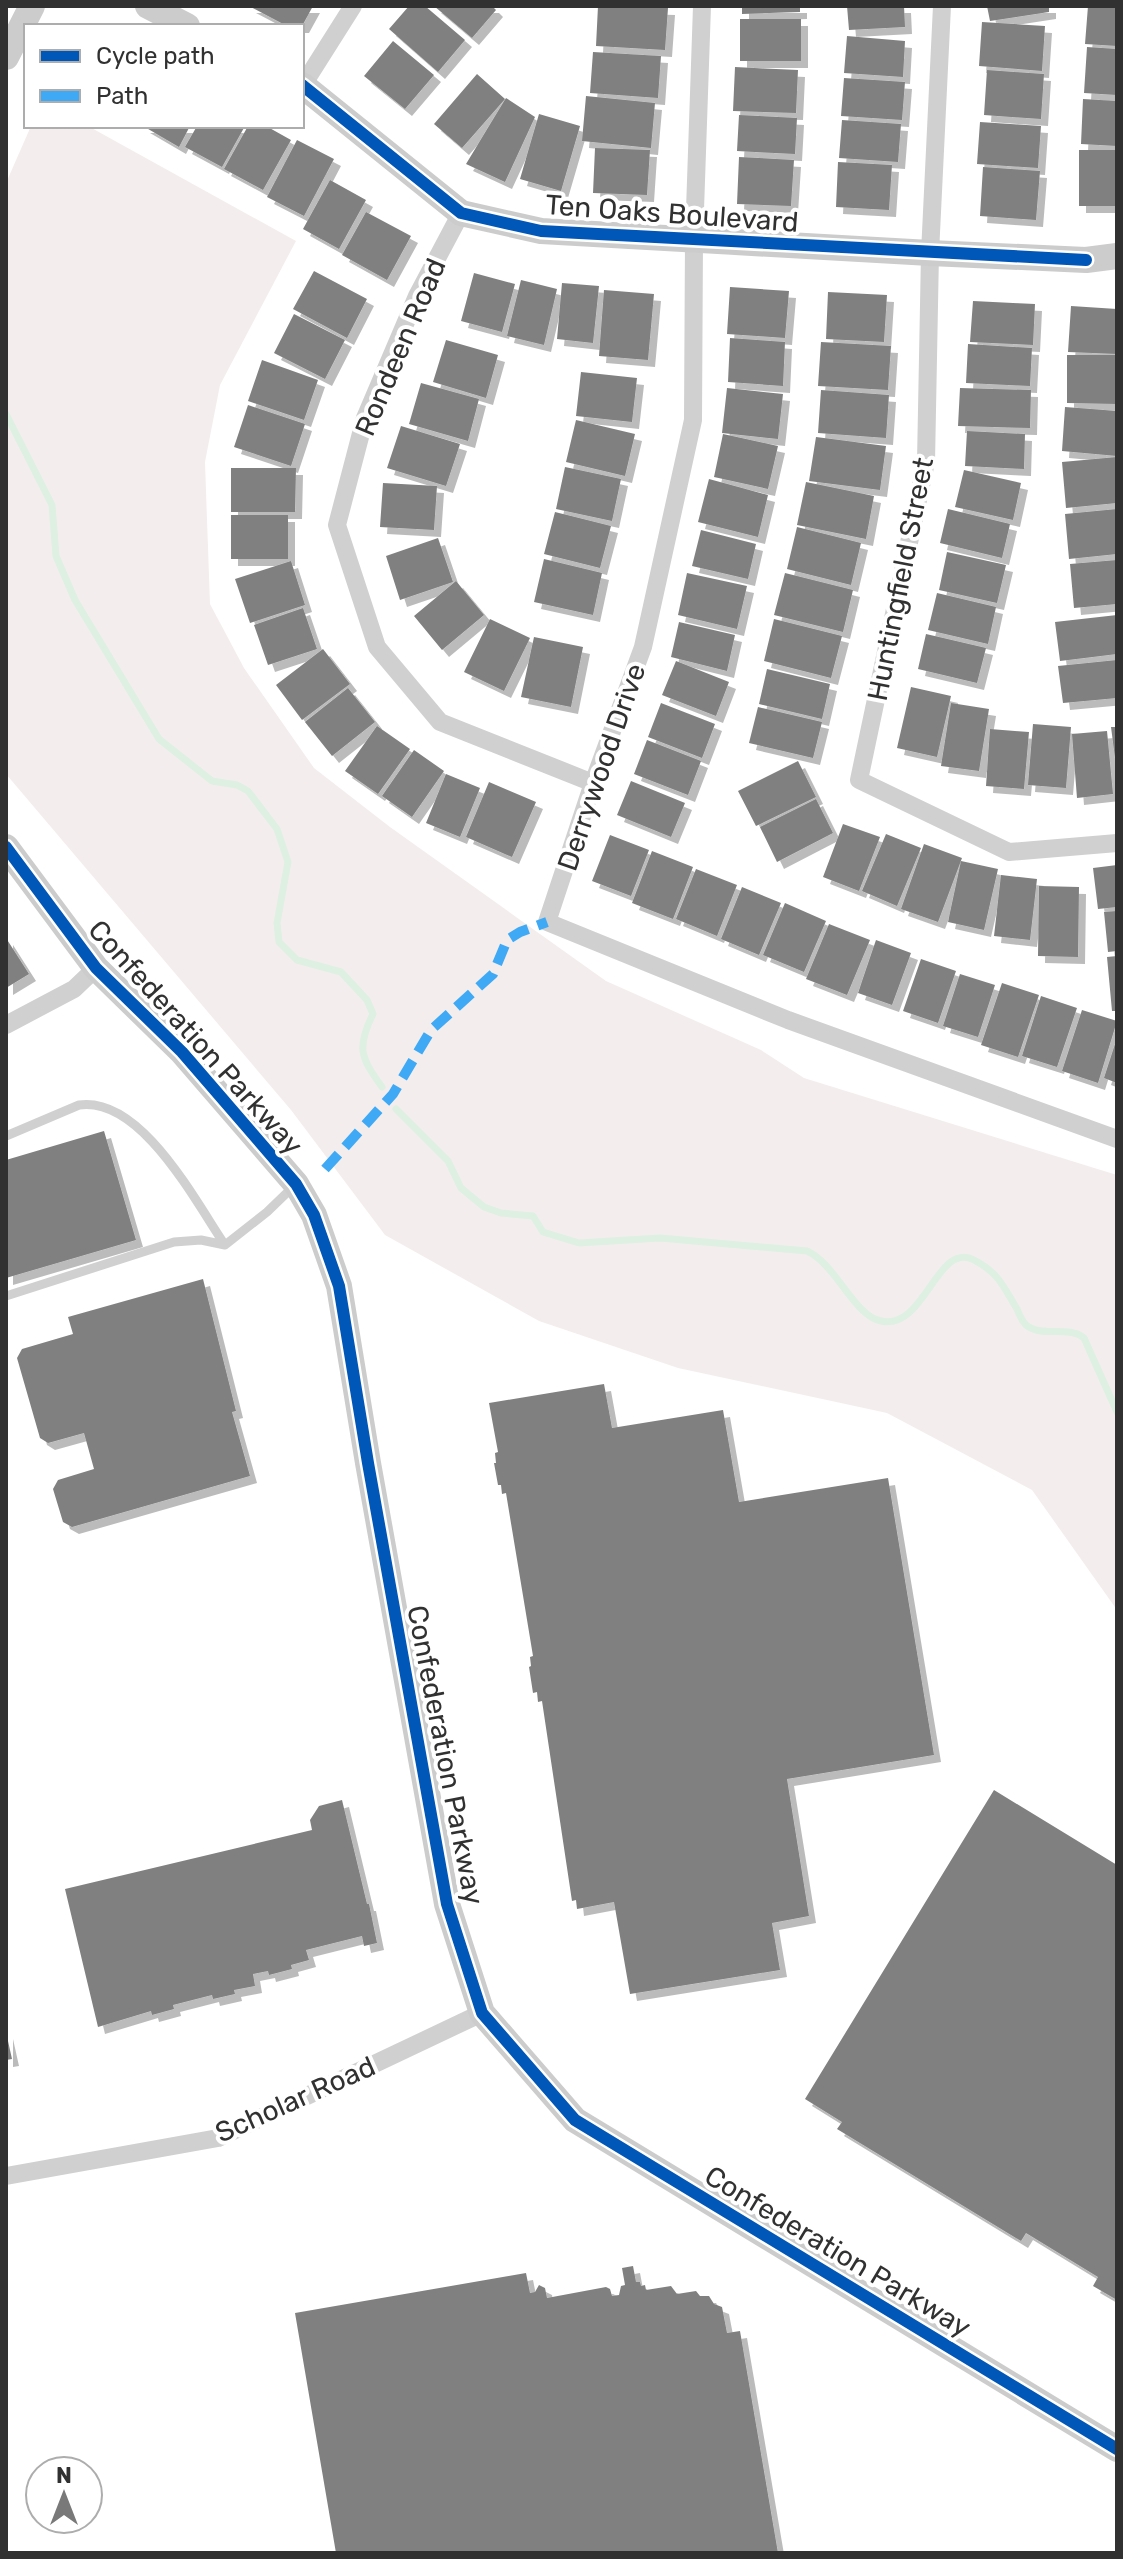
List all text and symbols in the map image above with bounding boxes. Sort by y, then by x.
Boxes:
legend [24,24,304,128]
text: Cycle path [96,42,215,70]
text: Path [96,82,148,110]
street label: Ten Oaks Boulevard [544,188,800,239]
street label: Rondeen Road [348,254,453,441]
street label: Huntingfield Street [861,455,940,704]
street label: Derrywood Drive [551,659,652,875]
street label: Confederation Parkway [82,913,310,1161]
street label: Confederation Parkway [400,1603,491,1908]
street label: Scholar Road [210,2050,380,2149]
street label: Confederation Parkway [699,2159,977,2344]
north arrow [24,2455,104,2535]
text: N [56,2462,72,2489]

